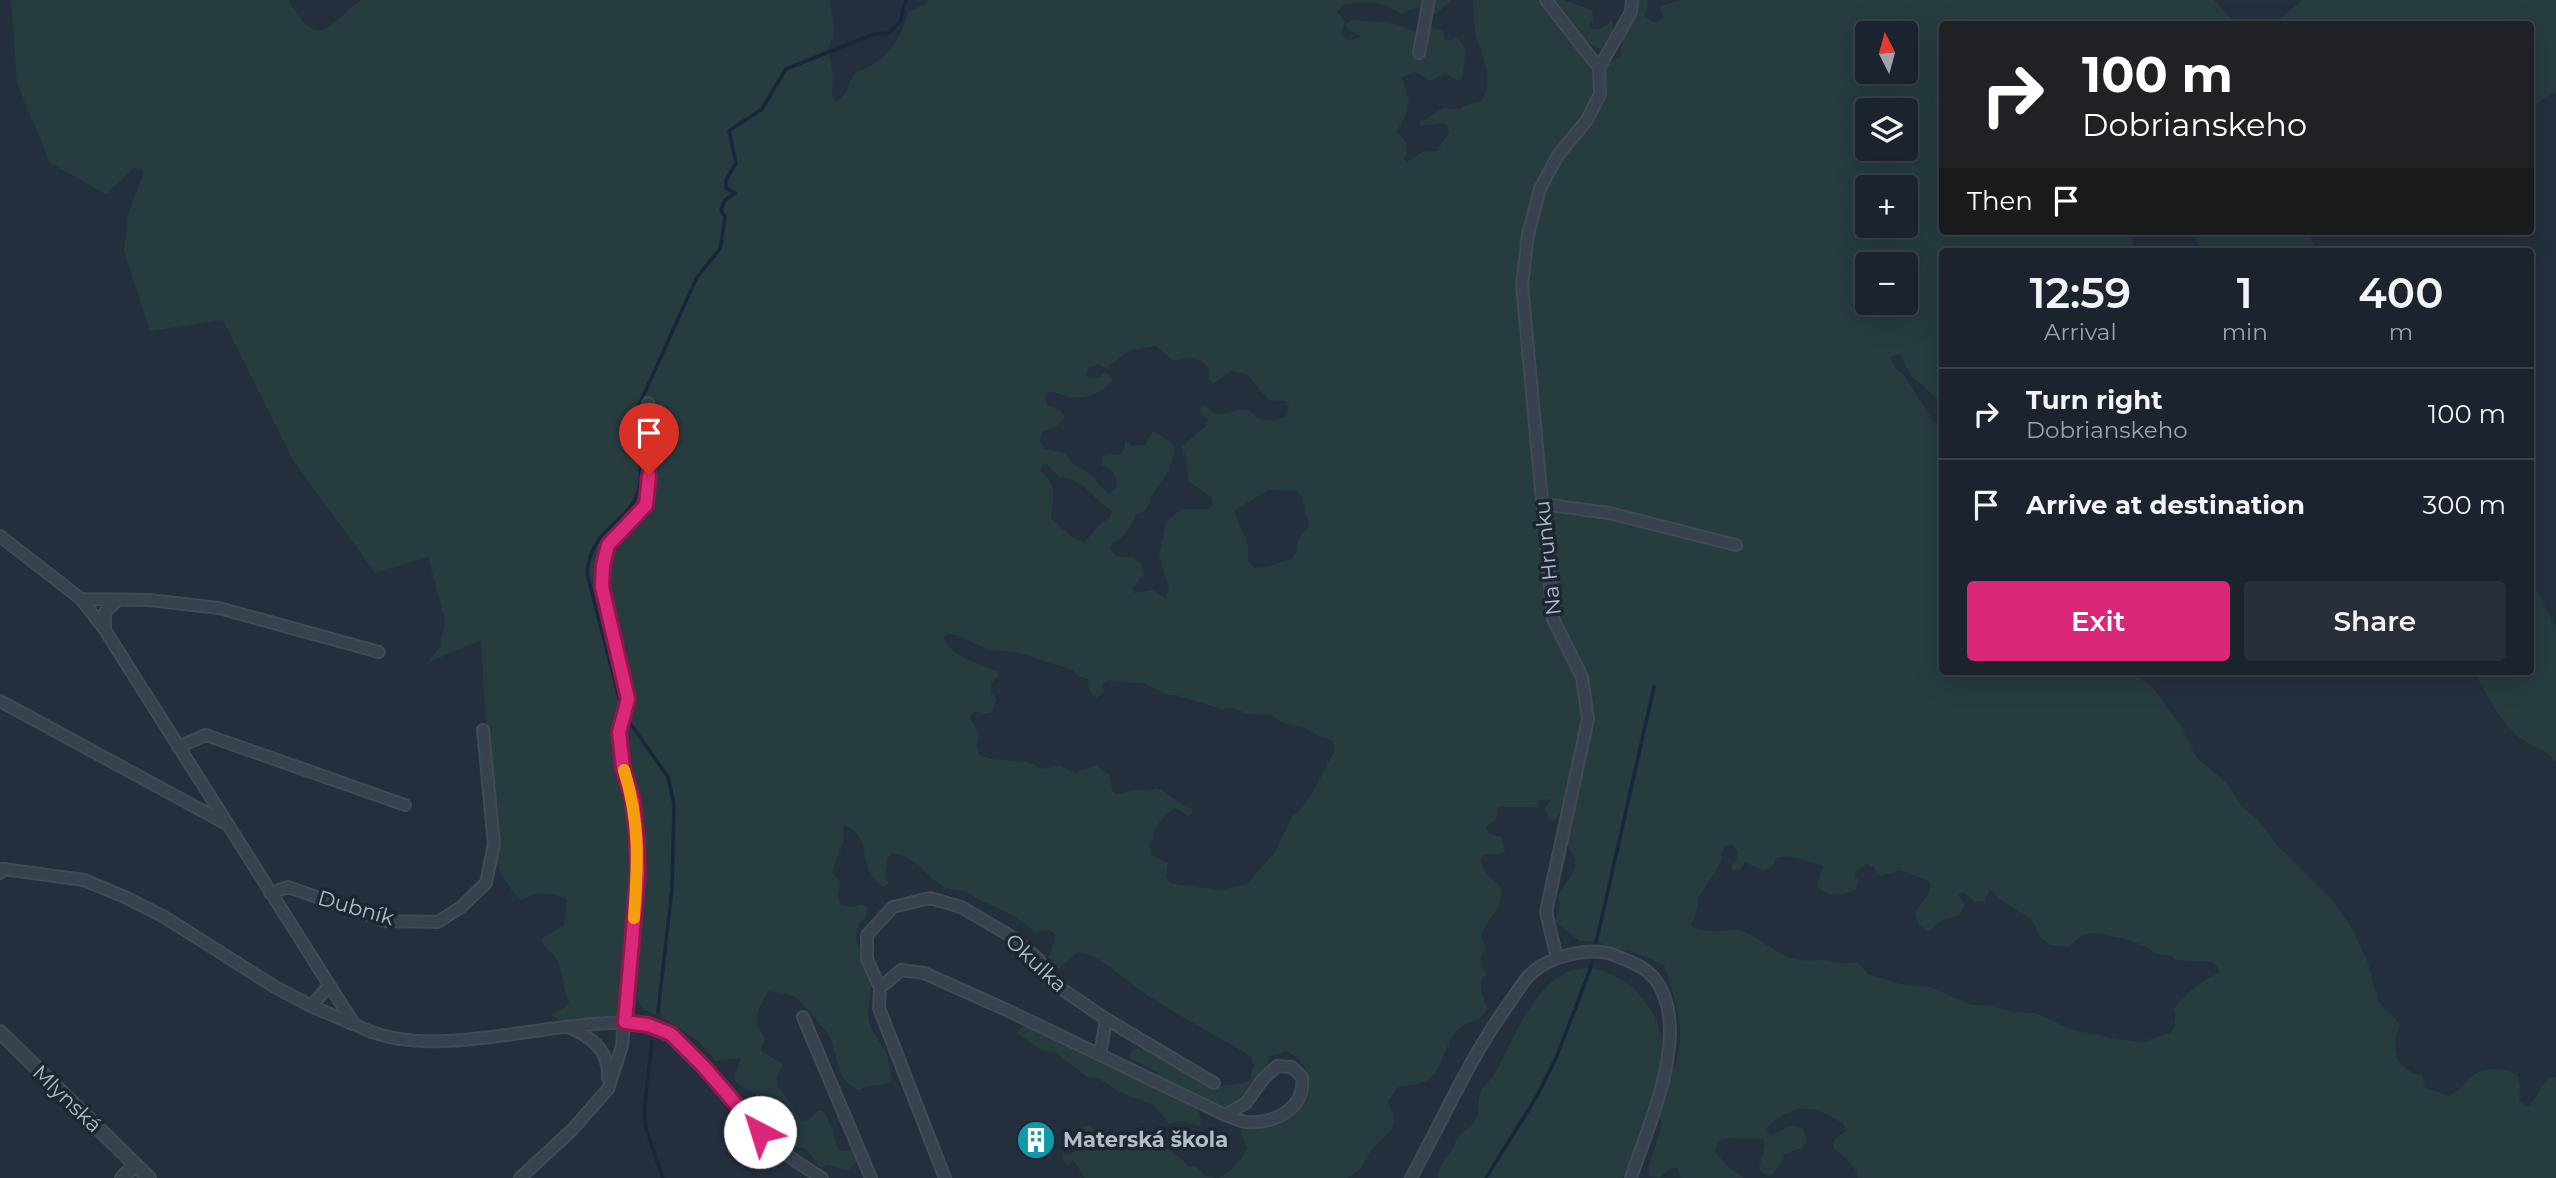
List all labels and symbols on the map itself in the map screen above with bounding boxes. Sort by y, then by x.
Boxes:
north arrow [1855,21,1918,84]
pin [619,403,679,475]
street label: Na Hrunku [1529,499,1566,617]
street label: Dubník [315,885,398,930]
street label: Okulka [1001,928,1072,997]
street label: Mlynská [28,1060,107,1138]
position arrow [723,1095,797,1169]
building icon: Materská škola [1015,1119,1057,1161]
place label: Materská škola [1063,1127,1228,1152]

